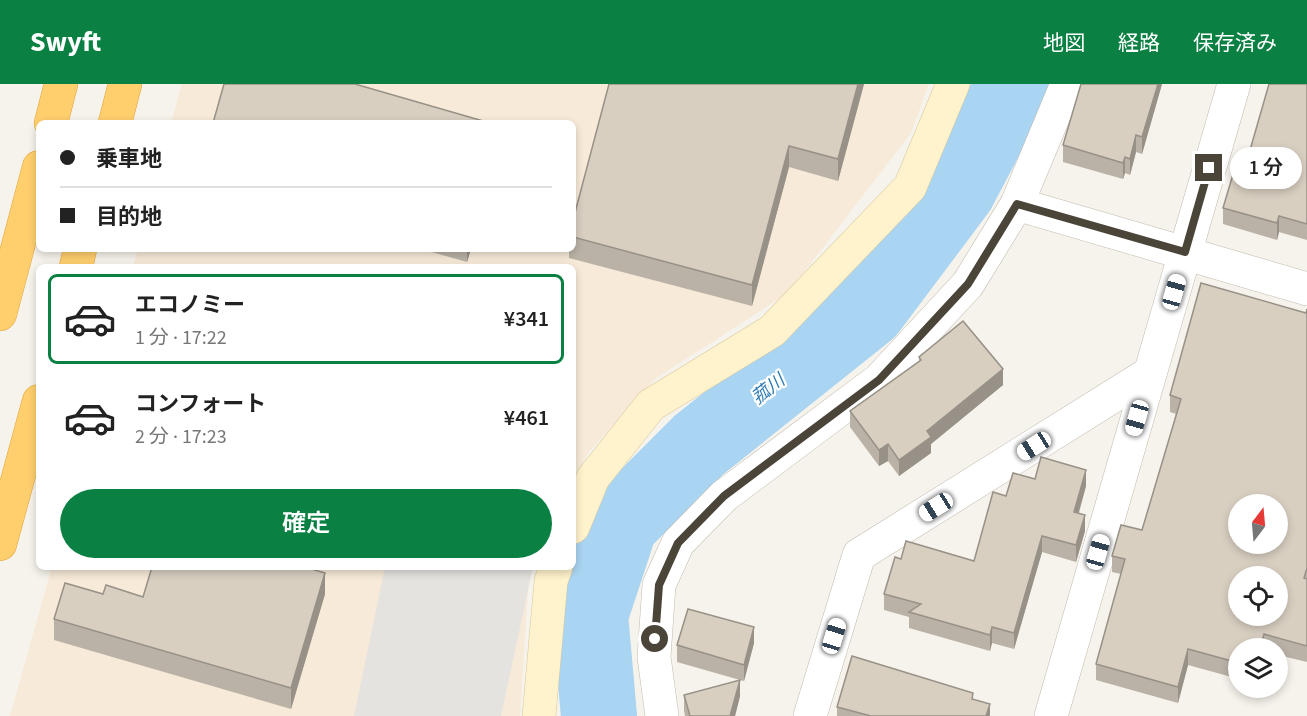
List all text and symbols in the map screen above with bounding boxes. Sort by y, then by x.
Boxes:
text: Swyft [30,22,101,62]
text: 地図 [1043,28,1085,58]
text: 経路 [1118,28,1160,58]
text: 保存済み [1193,28,1277,58]
text: 乗車地 [96,143,162,175]
callout: 1 分 [1230,147,1302,189]
route end [1195,154,1222,181]
text: 1 分 [1249,154,1283,182]
text: 目的地 [96,201,162,233]
car [1160,272,1188,312]
text: エコノミー [135,289,245,321]
icon: car [63,292,117,346]
text: ¥341 [504,303,549,335]
text: 1 分 · 17:22 [135,324,227,352]
water label: 菰川 [746,367,792,410]
text: コンフォート [135,388,266,420]
icon: car [63,391,117,445]
car [1123,398,1151,438]
text: ¥461 [504,402,549,434]
text: 2 分 · 17:23 [135,423,227,451]
car [1014,429,1054,463]
button: 確定 [60,489,552,558]
car [916,490,956,524]
north arrow [1228,494,1288,554]
map controls [1228,494,1288,698]
car [1084,532,1112,572]
button: locate [1228,566,1288,626]
car [820,616,848,656]
route start [641,625,668,652]
button: layers [1228,638,1288,698]

